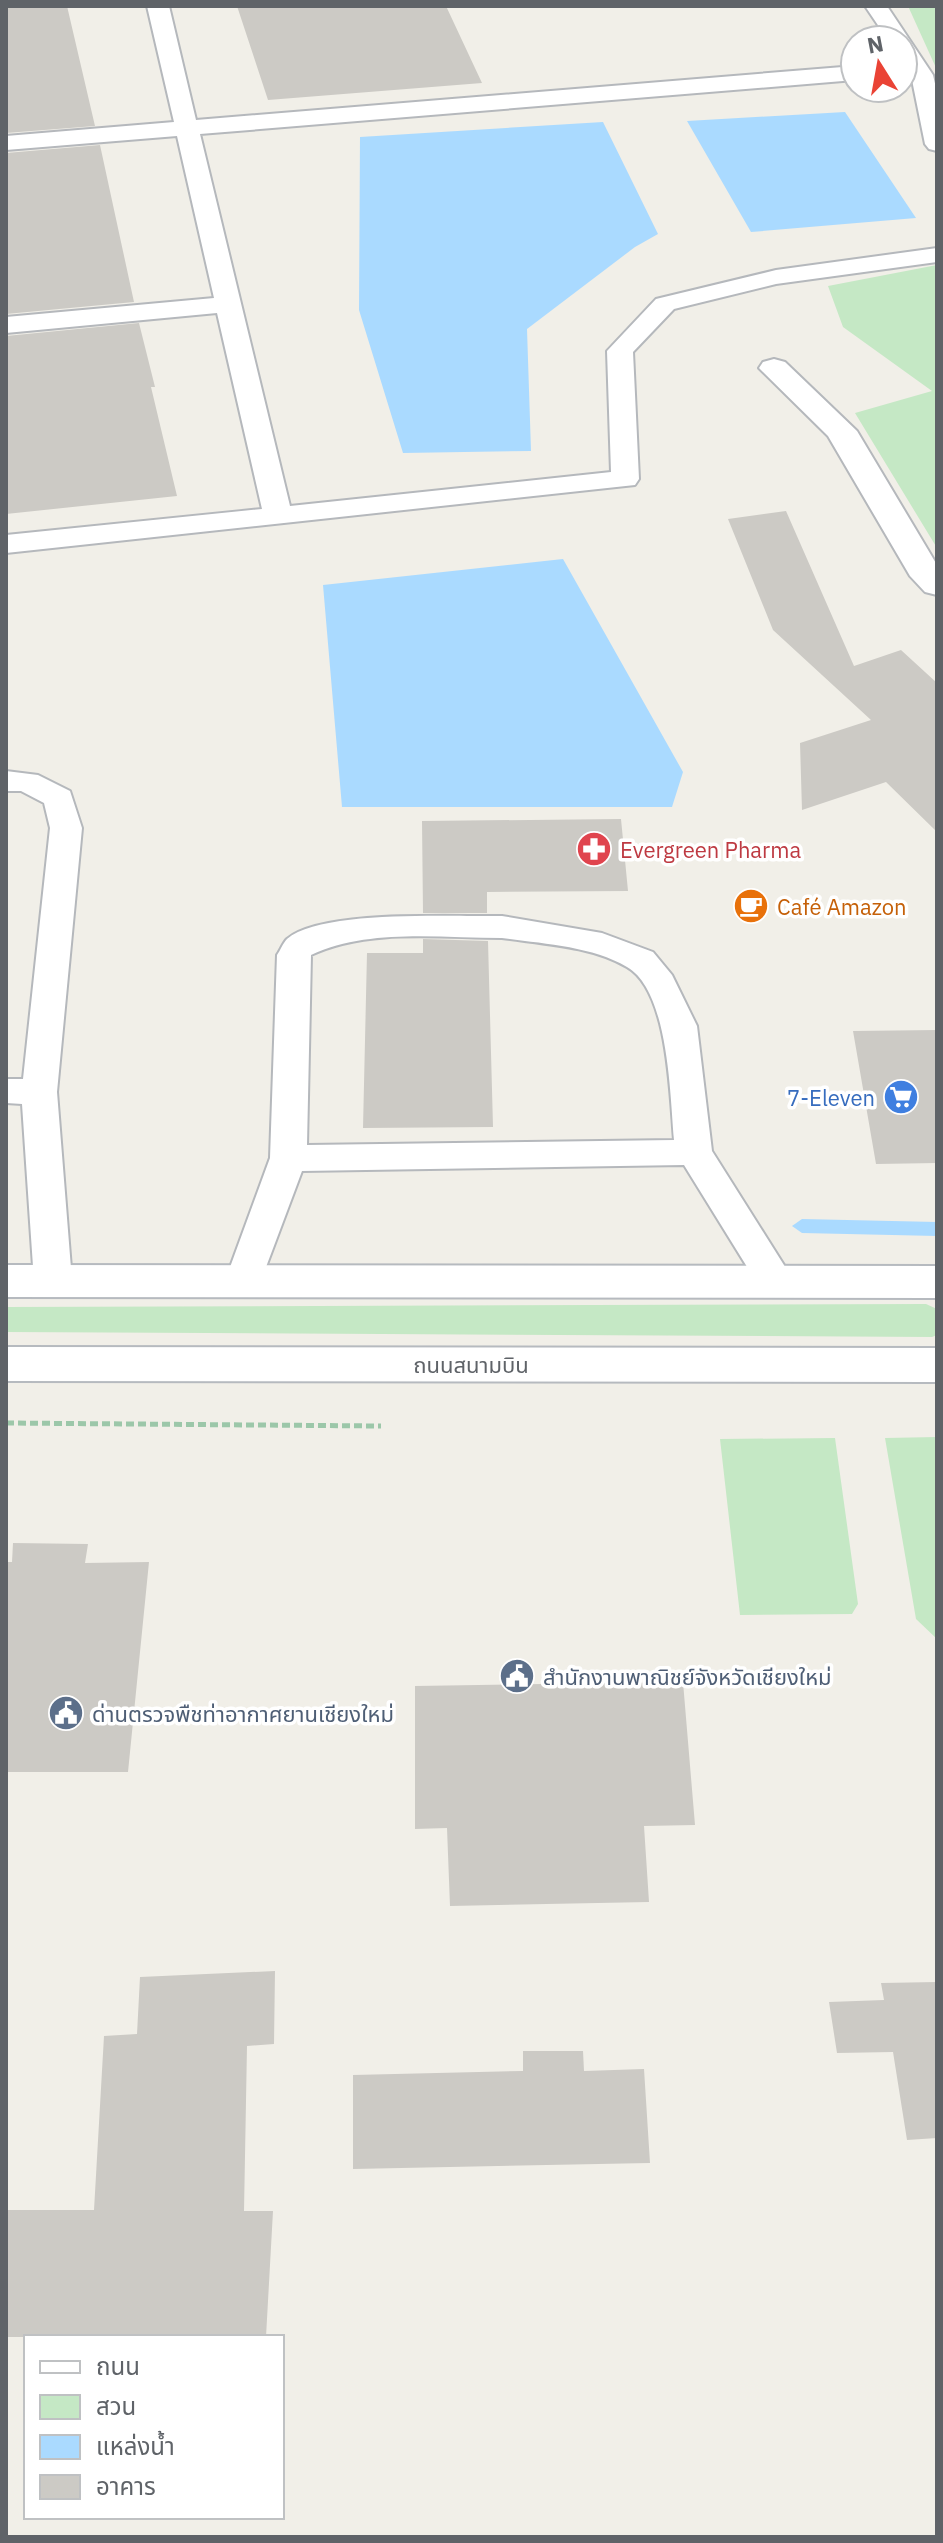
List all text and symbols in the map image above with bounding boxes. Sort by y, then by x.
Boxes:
north arrow [839,24,919,104]
text: N [864,28,886,60]
pharmacy icon: Evergreen Pharma [575,830,613,868]
place label: Evergreen Pharma [620,835,801,864]
cafe icon: Café Amazon [732,887,770,925]
place label: Café Amazon [777,892,907,921]
supermarket icon: 7-Eleven [882,1078,920,1116]
place label: 7-Eleven [787,1083,875,1112]
street label: ถนนสนามบิน [413,1350,529,1379]
public building icon: สำนักงานพาณิชย์จังหวัดเชียงใหม่ [498,1657,536,1695]
place label: สำนักงานพาณิชย์จังหวัดเชียงใหม่ [543,1662,832,1691]
public building icon: ด่านตรวจพืชท่าอากาศยานเชียงใหม่ [47,1694,85,1732]
place label: ด่านตรวจพืชท่าอากาศยานเชียงใหม่ [92,1699,394,1728]
legend [24,2335,284,2519]
text: ถนน [96,2350,140,2382]
text: สวน [96,2390,136,2422]
text: แหล่งน้ำ [96,2430,175,2462]
text: อาคาร [96,2470,156,2502]

